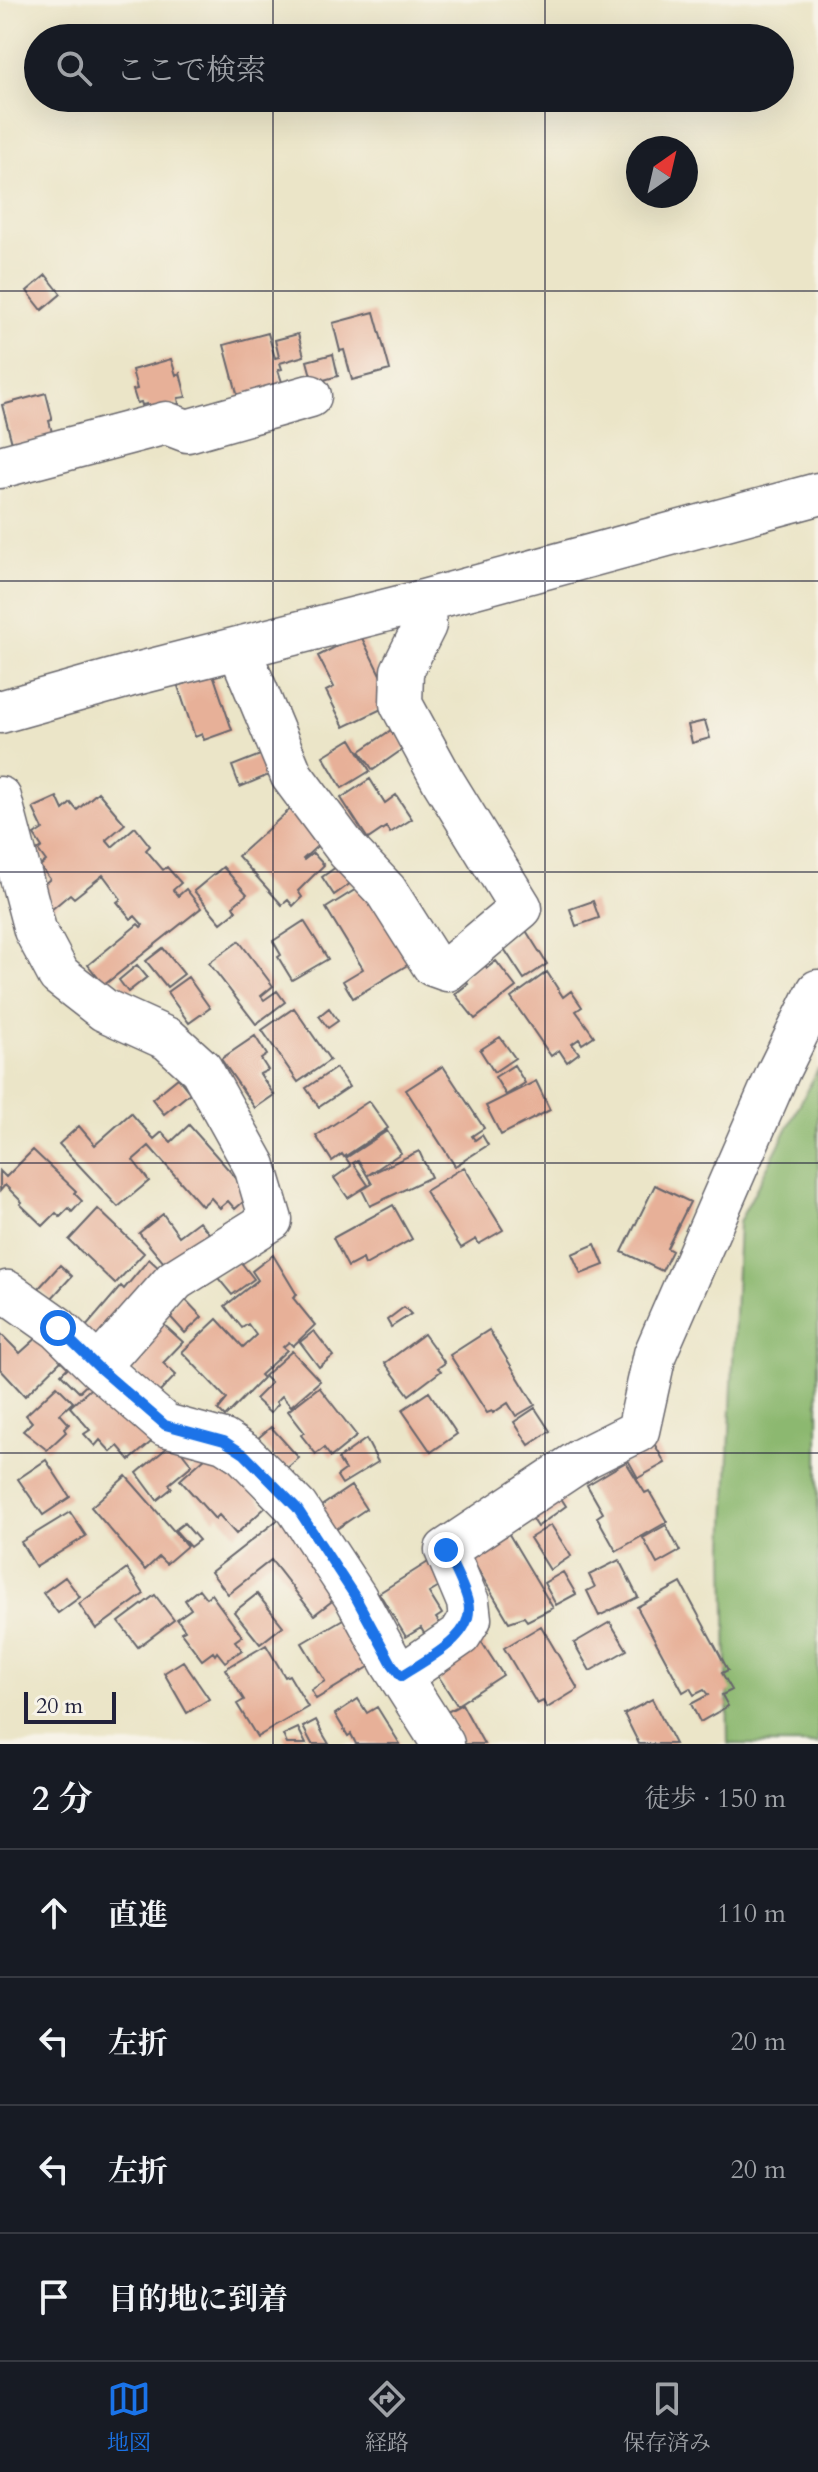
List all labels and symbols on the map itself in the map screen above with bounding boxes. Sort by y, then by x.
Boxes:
north arrow [626,136,698,208]
route start [40,1310,76,1346]
route end [428,1532,464,1568]
scale bar [24,1688,116,1724]

